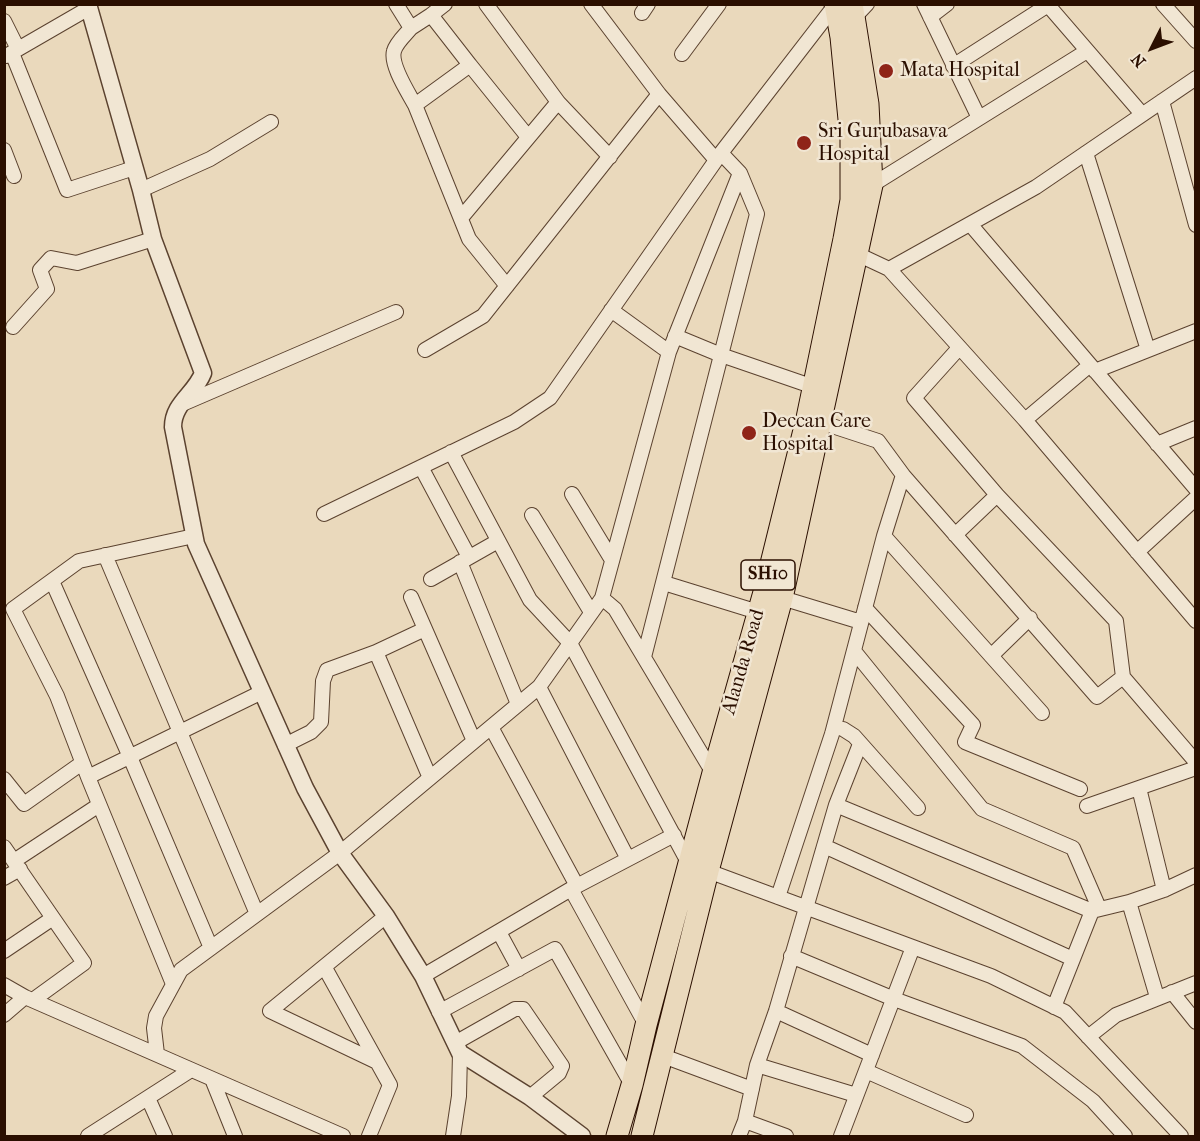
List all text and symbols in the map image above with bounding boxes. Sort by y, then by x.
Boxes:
north arrow [1122,18,1182,78]
text: N [1127,50,1149,71]
place label: Mata Hospital [900,59,1020,83]
marker: Mata Hospital [877,62,895,80]
place label: Sri Gurubasava Hospital [818,120,947,167]
marker: Sri Gurubasava Hospital [795,134,813,152]
place label: Deccan Care Hospital [762,410,871,457]
marker: Deccan Care Hospital [740,424,758,442]
road number: SH10 [741,560,795,590]
street label: Alanda Road [718,607,770,717]

